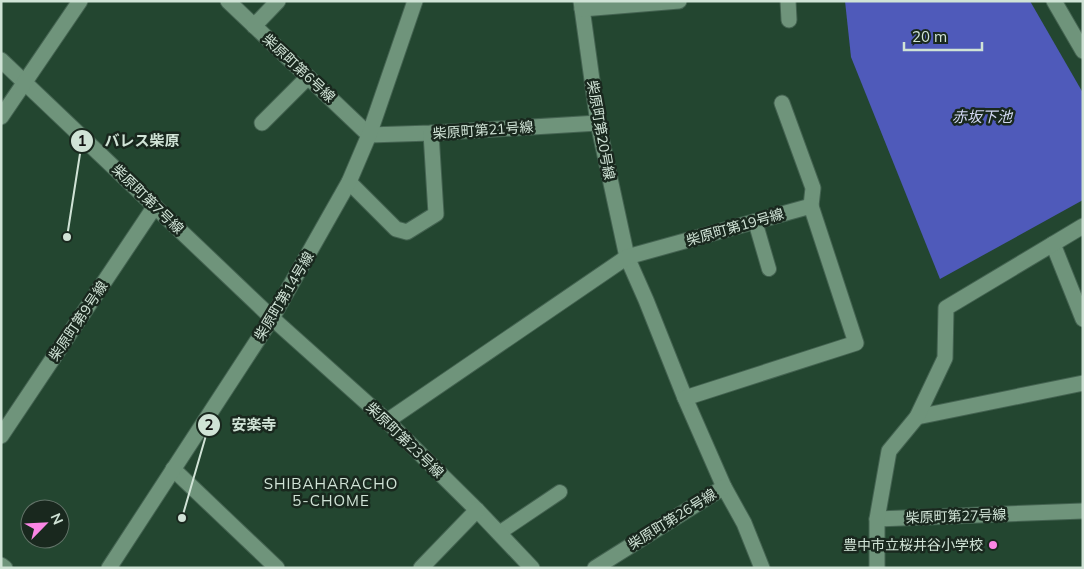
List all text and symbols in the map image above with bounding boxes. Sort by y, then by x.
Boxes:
scale bar [904,20,982,52]
text: 20 m [912,27,947,46]
street label: 柴原町第6号線 [259,30,339,106]
street label: 柴原町第20号線 [583,79,619,181]
water label: 赤坂下池 [952,107,1014,126]
street label: 柴原町第21号線 [432,118,534,142]
callout: バレス柴原 [70,126,190,156]
text: 1 [77,131,87,150]
text: バレス柴原 [104,131,180,150]
street label: 柴原町第7号線 [109,160,187,238]
street label: 柴原町第19号線 [684,204,786,250]
street label: 柴原町第14号線 [250,248,318,344]
street label: 柴原町第9号線 [45,278,111,364]
street label: 柴原町第23号線 [362,399,448,481]
callout: 安楽寺 [197,410,287,440]
text: 2 [204,415,214,434]
text: 安楽寺 [231,415,277,434]
district label: SHIBAHARACHO 5-CHOME [264,474,398,510]
street label: 柴原町第26号線 [624,485,720,553]
north arrow [20,499,70,549]
street label: 柴原町第27号線 [905,505,1007,527]
text: N [47,510,67,527]
place label: 豊中市立桜井谷小学校 [843,536,983,554]
marker: 豊中市立桜井谷小学校 [987,539,999,551]

